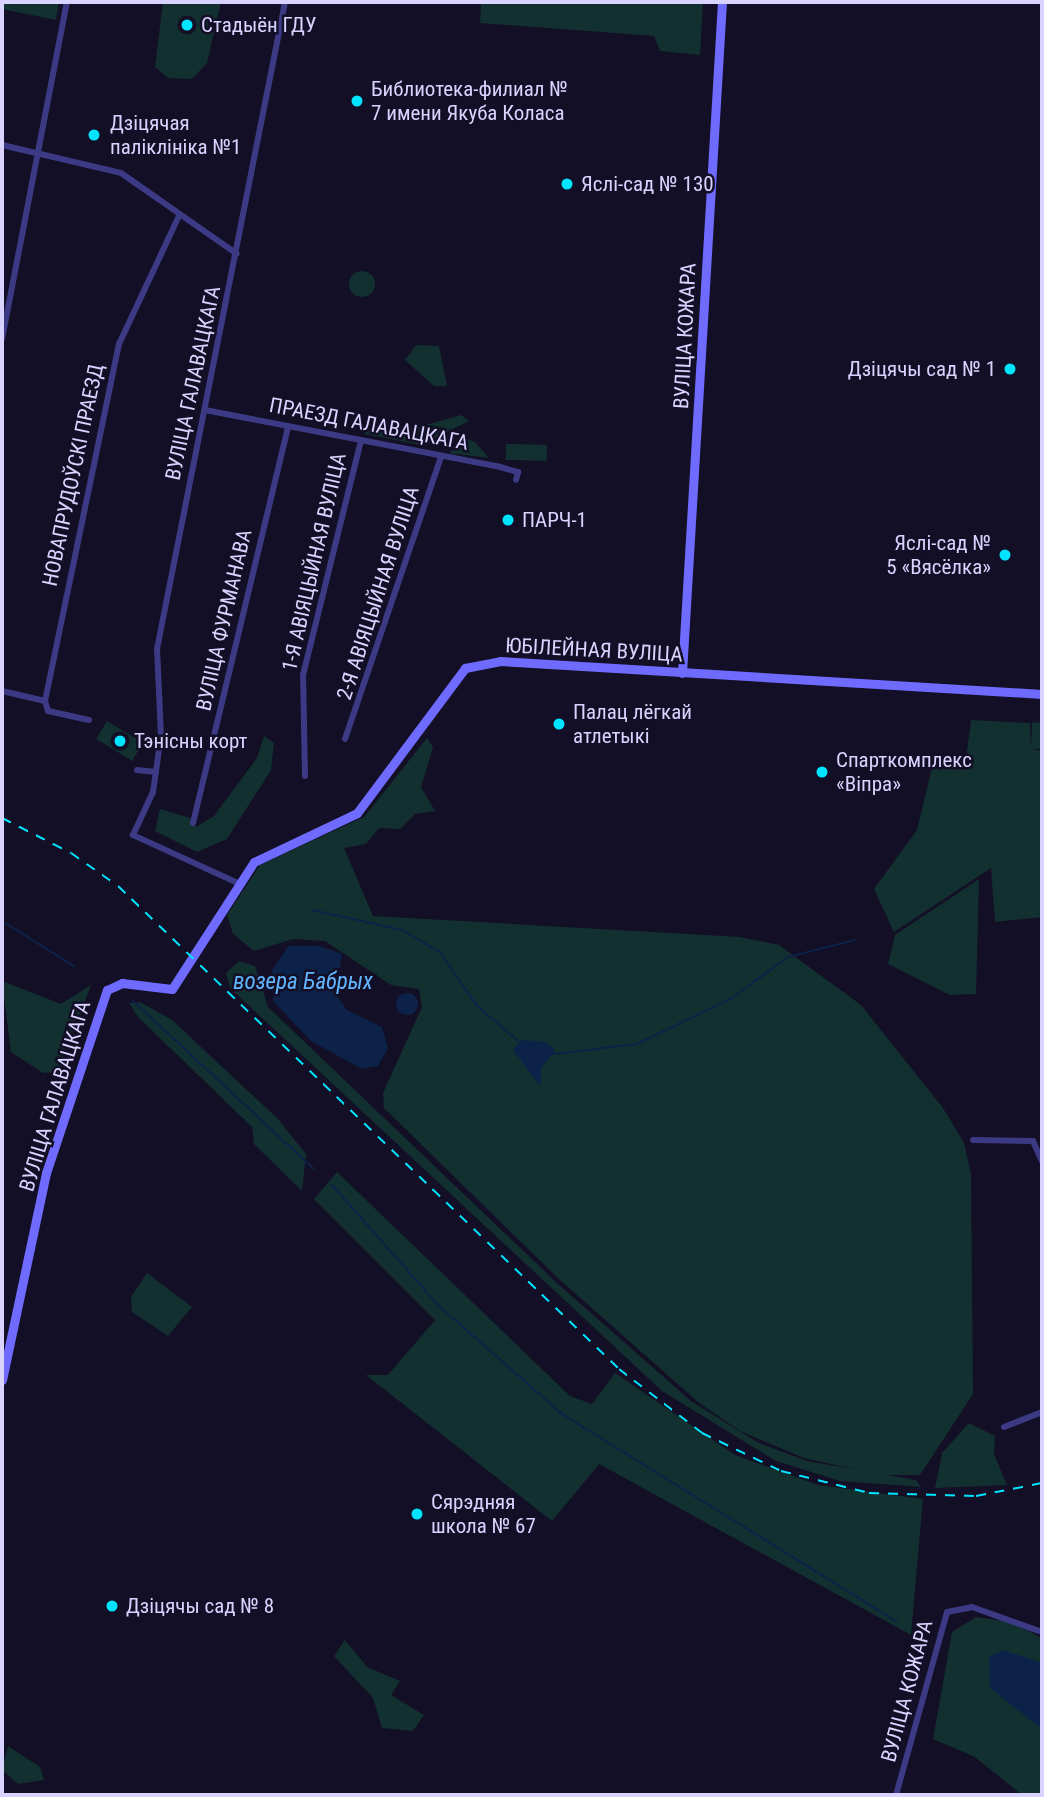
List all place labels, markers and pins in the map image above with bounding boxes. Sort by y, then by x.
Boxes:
place label: Стадыён ГДУ [201,12,316,38]
marker: Стадыён ГДУ [179,17,195,33]
place label: Библиотека-филиал № 7 имени Якуба Коласа [371,76,568,126]
marker: Библиотека-филиал № 7 имени Якуба Коласа [349,93,365,109]
place label: Дзіцячая паліклініка №1 [110,110,241,160]
marker: Дзіцячая паліклініка №1 [84,125,104,145]
place label: Яслі-сад № 130 [581,171,714,197]
marker: Яслі-сад № 130 [559,176,575,192]
place label: Дзіцячы сад № 1 [848,356,996,382]
marker: Дзіцячы сад № 1 [1002,361,1018,377]
place label: ПАРЧ-1 [522,507,587,533]
marker: ПАРЧ-1 [500,512,516,528]
place label: Яслі-сад № 5 «Вясёлка» [886,530,991,580]
marker: Яслі-сад № 5 «Вясёлка» [997,547,1013,563]
place label: Палац лёгкай атлетыкі [573,699,692,749]
marker: Палац лёгкай атлетыкі [551,716,567,732]
place label: Тэнісны корт [134,728,247,754]
marker: Тэнісны корт [112,733,128,749]
place label: Спарткомплекс «Віпра» [836,747,972,797]
marker: Спарткомплекс «Віпра» [814,764,830,780]
place label: Сярэдняя школа № 67 [431,1489,536,1539]
marker: Сярэдняя школа № 67 [409,1506,425,1522]
place label: Дзіцячы сад № 8 [126,1593,274,1619]
marker: Дзіцячы сад № 8 [104,1598,120,1614]

